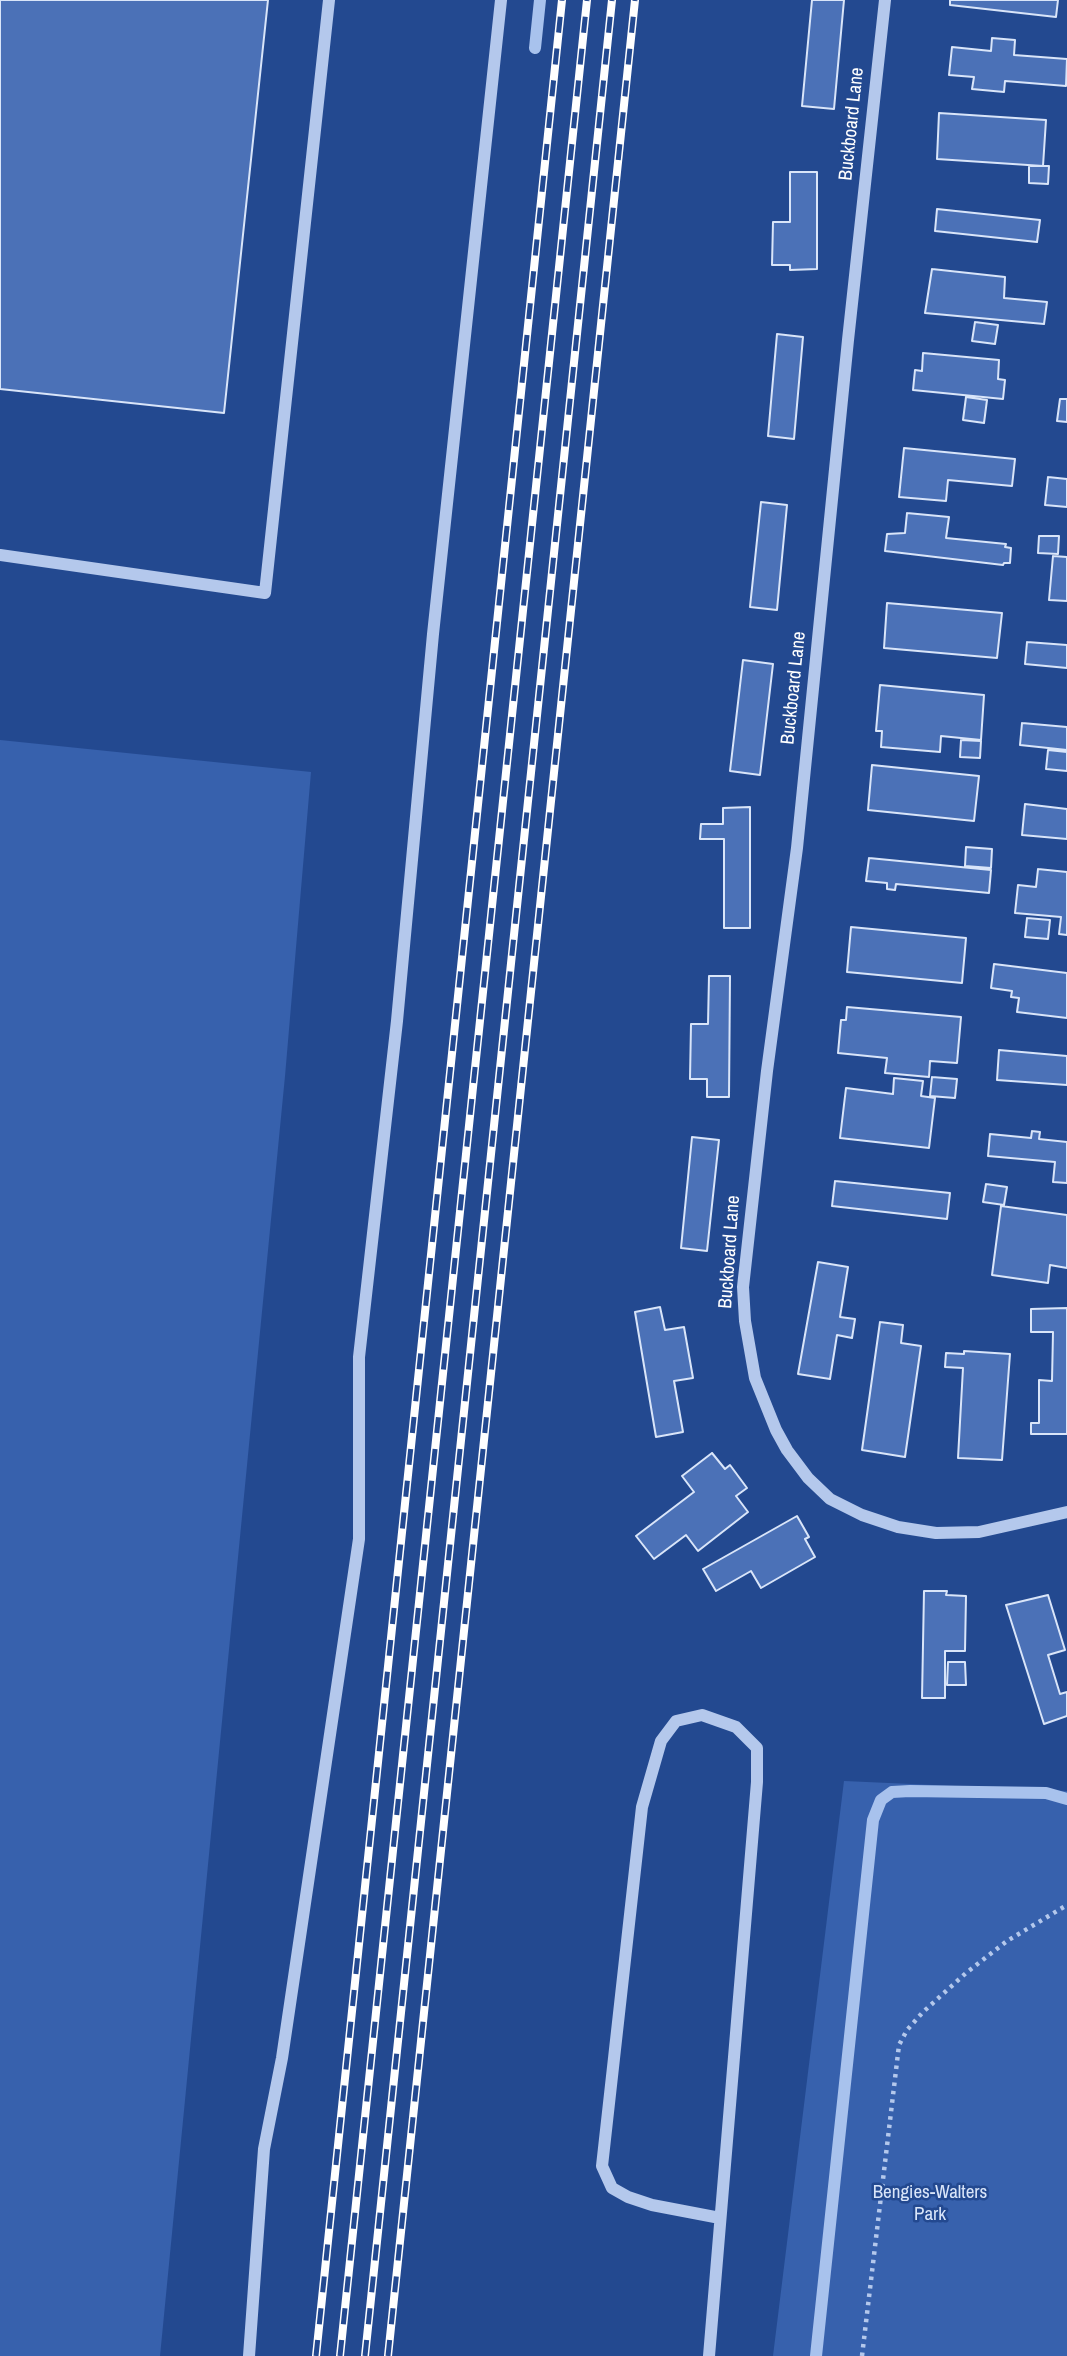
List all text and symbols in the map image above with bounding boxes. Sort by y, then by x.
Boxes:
street label: Buckboard Lane [835,66,869,182]
street label: Buckboard Lane [777,630,811,746]
street label: Buckboard Lane [715,1195,745,1309]
park label: Bengies-Walters Park [873,2182,987,2226]

